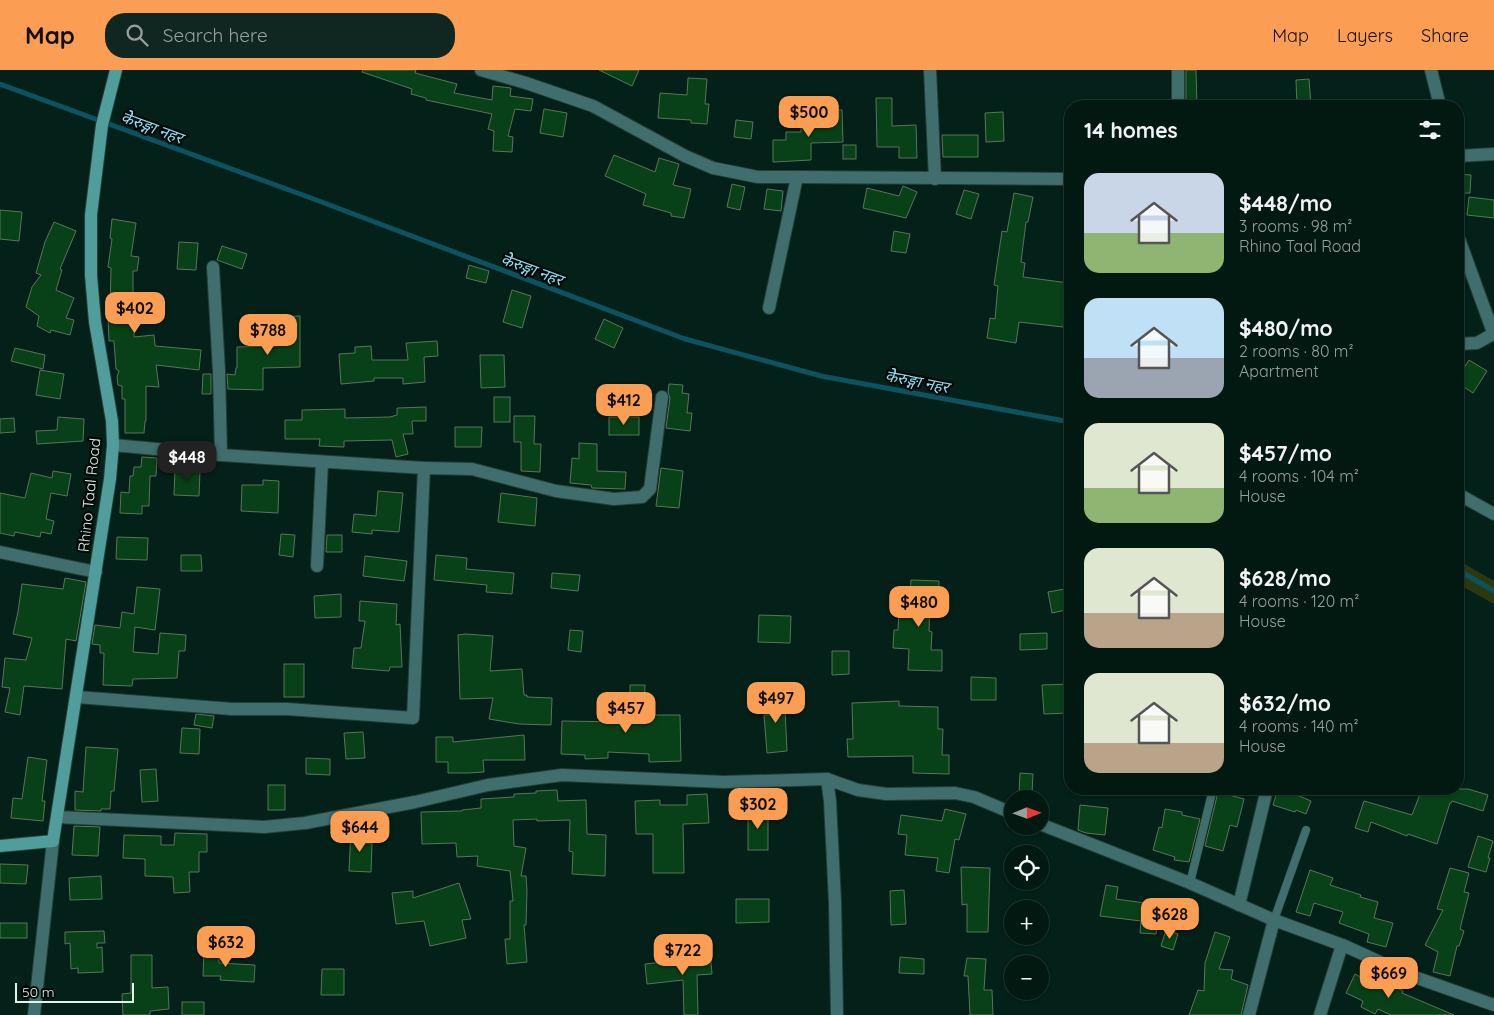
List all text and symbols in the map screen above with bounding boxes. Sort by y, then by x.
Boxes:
search box [105,13,455,58]
text: Map [25,20,75,50]
icon: search [123,21,151,49]
text: Search here [163,23,268,47]
text: Map [1272,24,1309,47]
text: Layers [1337,24,1393,47]
text: Share [1421,24,1469,47]
pin: $500 [779,96,839,138]
text: $500 [790,102,828,122]
water label: केेरुङ्गा नहर [118,107,189,149]
icon: filters [1416,116,1444,144]
text: 14 homes [1084,117,1178,143]
text: $448/mo [1239,190,1332,216]
icon: home [1124,193,1184,253]
text: 3 rooms · 98 m² [1239,216,1352,236]
text: Rhino Taal Road [1239,236,1361,256]
water label: केेरुङ्गा नहर [498,249,569,291]
pin: $402 [105,292,165,334]
text: $402 [116,298,154,318]
pin: $788 [238,314,298,356]
text: $480/mo [1239,315,1333,341]
icon: home [1124,318,1184,378]
text: $788 [250,320,286,340]
text: 2 rooms · 80 m² [1239,341,1354,361]
text: Apartment [1239,361,1319,381]
water label: केेरुङ्गा नहर [883,365,954,398]
pin: $412 [594,384,654,426]
text: $412 [607,390,641,410]
street label: Rhino Taal Road [74,437,104,553]
pin: $448 [157,440,217,483]
text: $457/mo [1239,440,1332,466]
icon: home [1124,443,1184,503]
text: $448 [168,447,206,467]
text: 4 rooms · 104 m² [1239,466,1359,486]
text: House [1239,486,1286,506]
text: $628/mo [1239,565,1331,591]
icon: home [1124,568,1184,628]
pin: $480 [889,586,949,628]
text: 4 rooms · 120 m² [1239,591,1359,611]
text: $480 [900,592,938,612]
text: House [1239,611,1286,631]
pin: $497 [746,682,806,724]
text: $497 [758,688,794,708]
text: $632/mo [1239,690,1331,716]
pin: $457 [596,692,656,734]
icon: home [1124,693,1184,753]
text: $457 [608,698,644,718]
text: 4 rooms · 140 m² [1239,716,1359,736]
text: House [1239,736,1286,756]
pin: $302 [728,788,788,830]
north arrow [1004,790,1049,835]
map controls [1004,790,1049,1000]
text: $302 [739,794,777,814]
pin: $644 [330,810,390,853]
text: $644 [341,817,379,837]
button: locate [1004,845,1049,890]
pin: $628 [1140,898,1200,940]
button: + [1004,900,1049,945]
text: $628 [1152,904,1188,924]
pin: $632 [196,926,256,968]
text: $632 [208,932,244,952]
pin: $722 [653,934,713,976]
text: $722 [665,940,701,960]
button: − [1004,955,1049,1000]
pin: $669 [1359,956,1419,999]
text: $669 [1371,963,1407,983]
scale bar [15,980,134,1003]
text: 50 m [22,983,55,1001]

